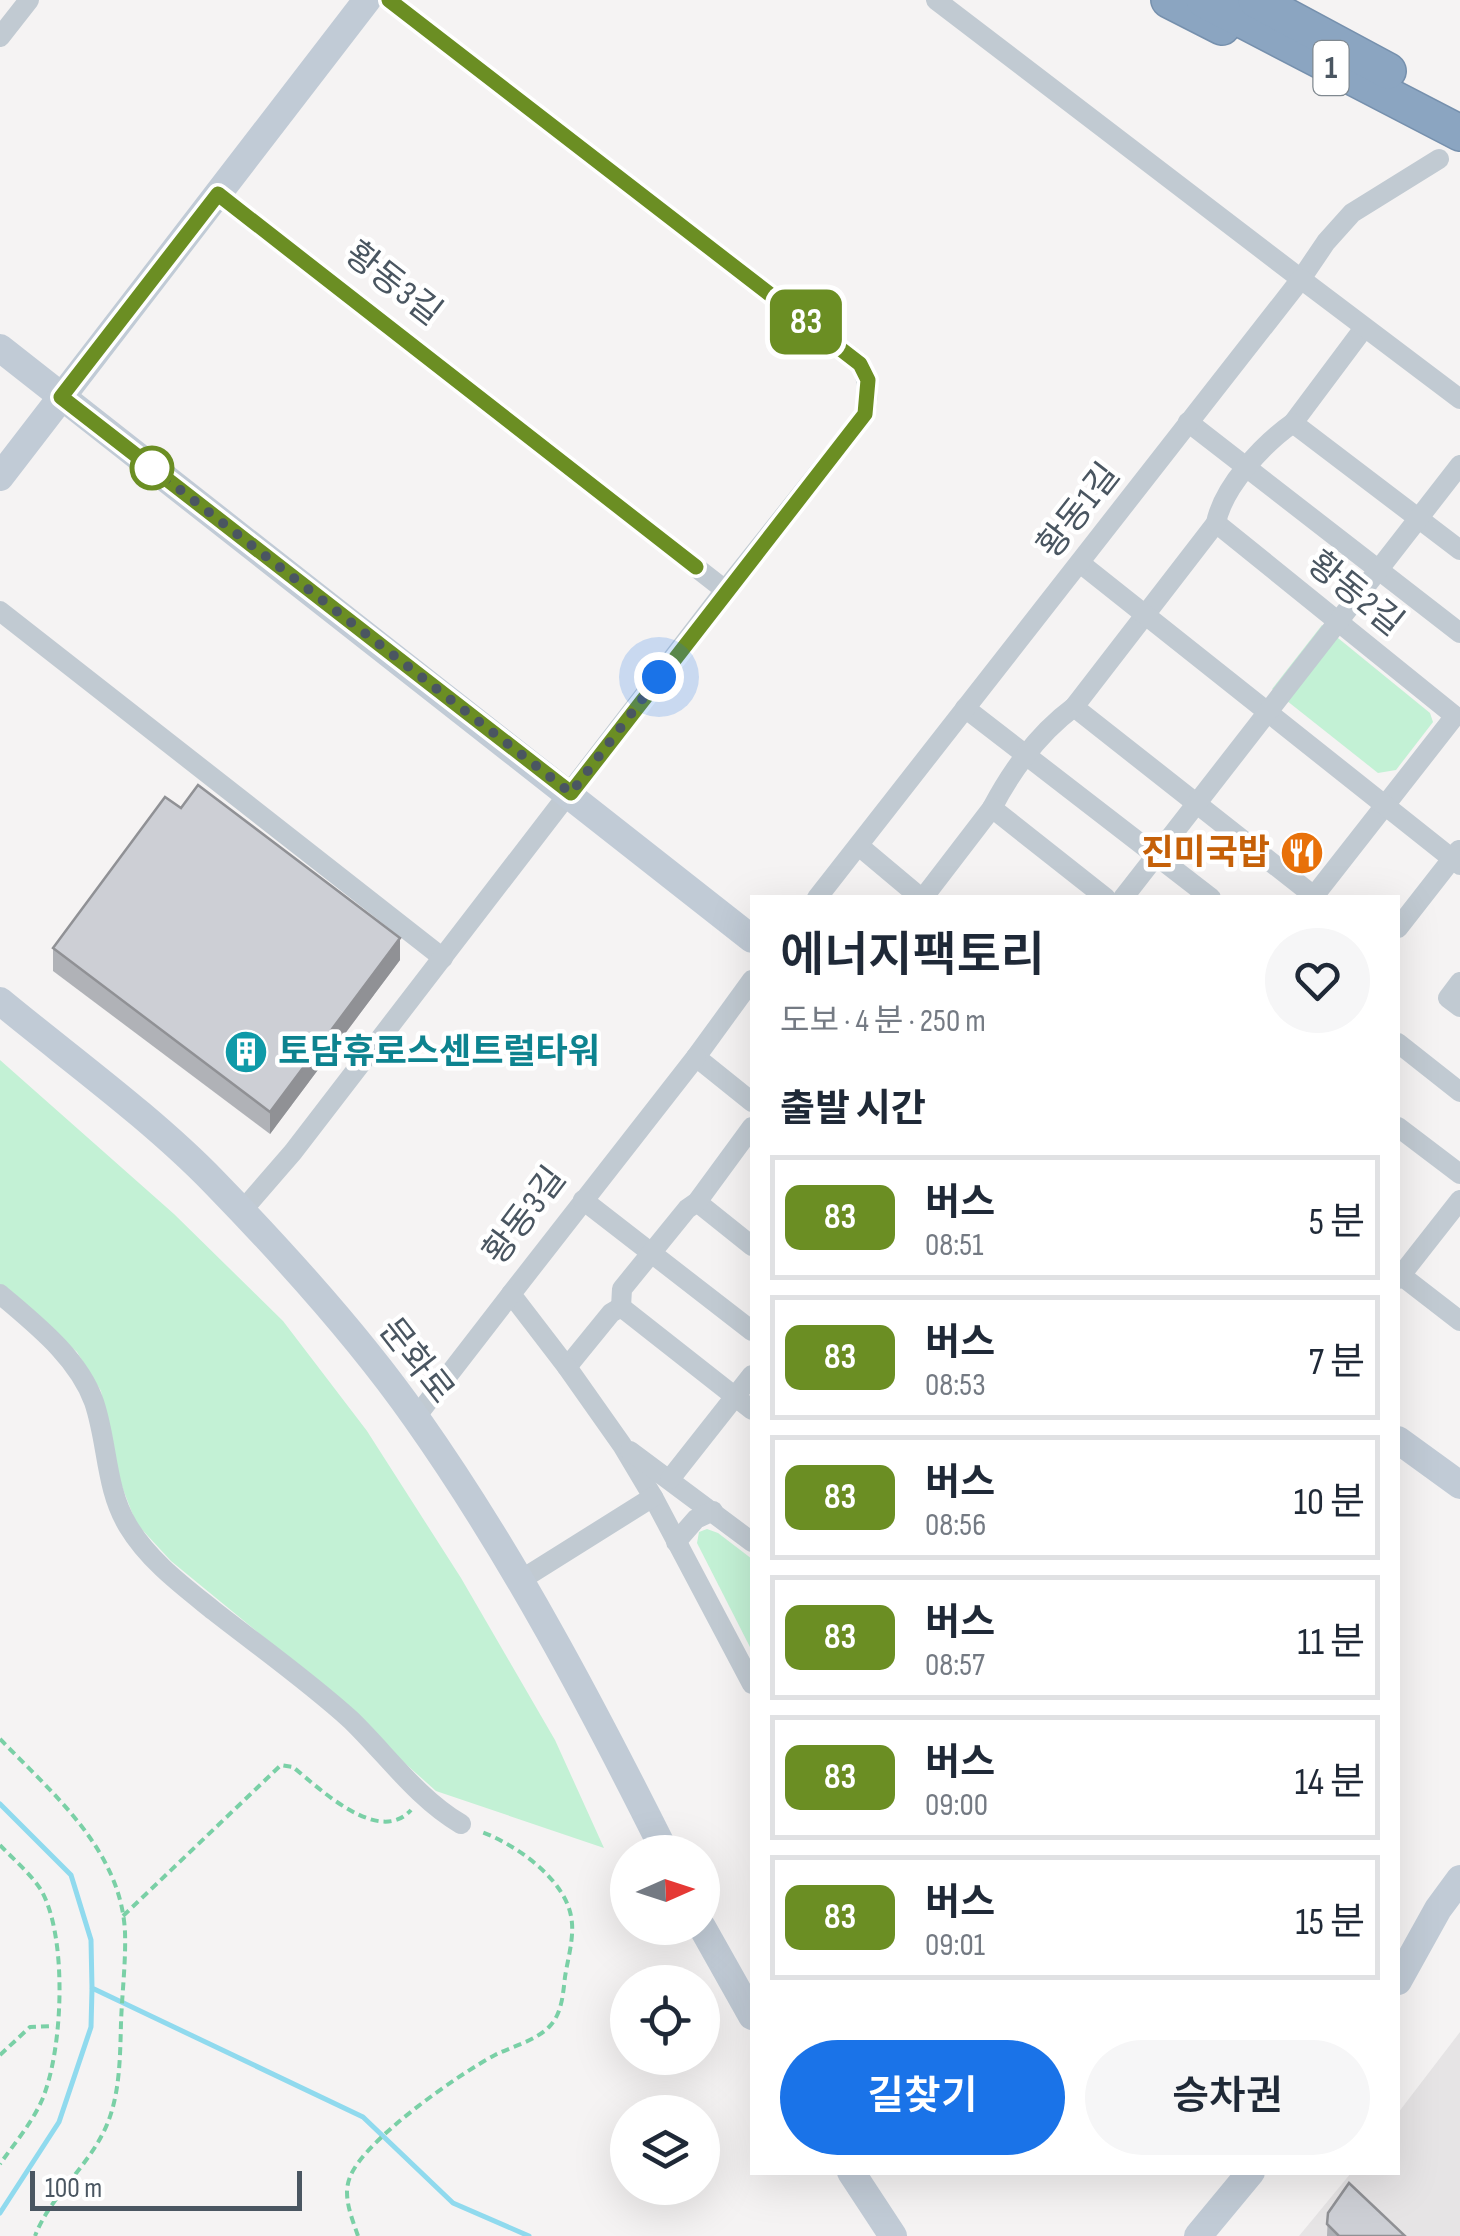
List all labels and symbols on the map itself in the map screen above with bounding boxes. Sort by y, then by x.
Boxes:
road number: 1 [1314,41,1348,95]
street label: 황동3길 [336,233,450,335]
line badge: 83 [761,290,851,354]
unlabelled marker [131,447,173,489]
street label: 황동1길 [1029,455,1129,567]
street label: 황동2길 [1298,542,1412,646]
your location [634,652,684,702]
restaurant icon: 진미국밥 [1279,830,1325,876]
place label: 진미국밥 [1141,832,1270,875]
building icon: 토담휴로스센트럴타워 [223,1029,269,1075]
place label: 토담휴로스센트럴타워 [278,1031,600,1074]
street label: 황동3길 [474,1159,576,1273]
street label: 문화로 [369,1310,463,1412]
north arrow [610,1835,720,1945]
scale bar [30,2166,302,2210]

